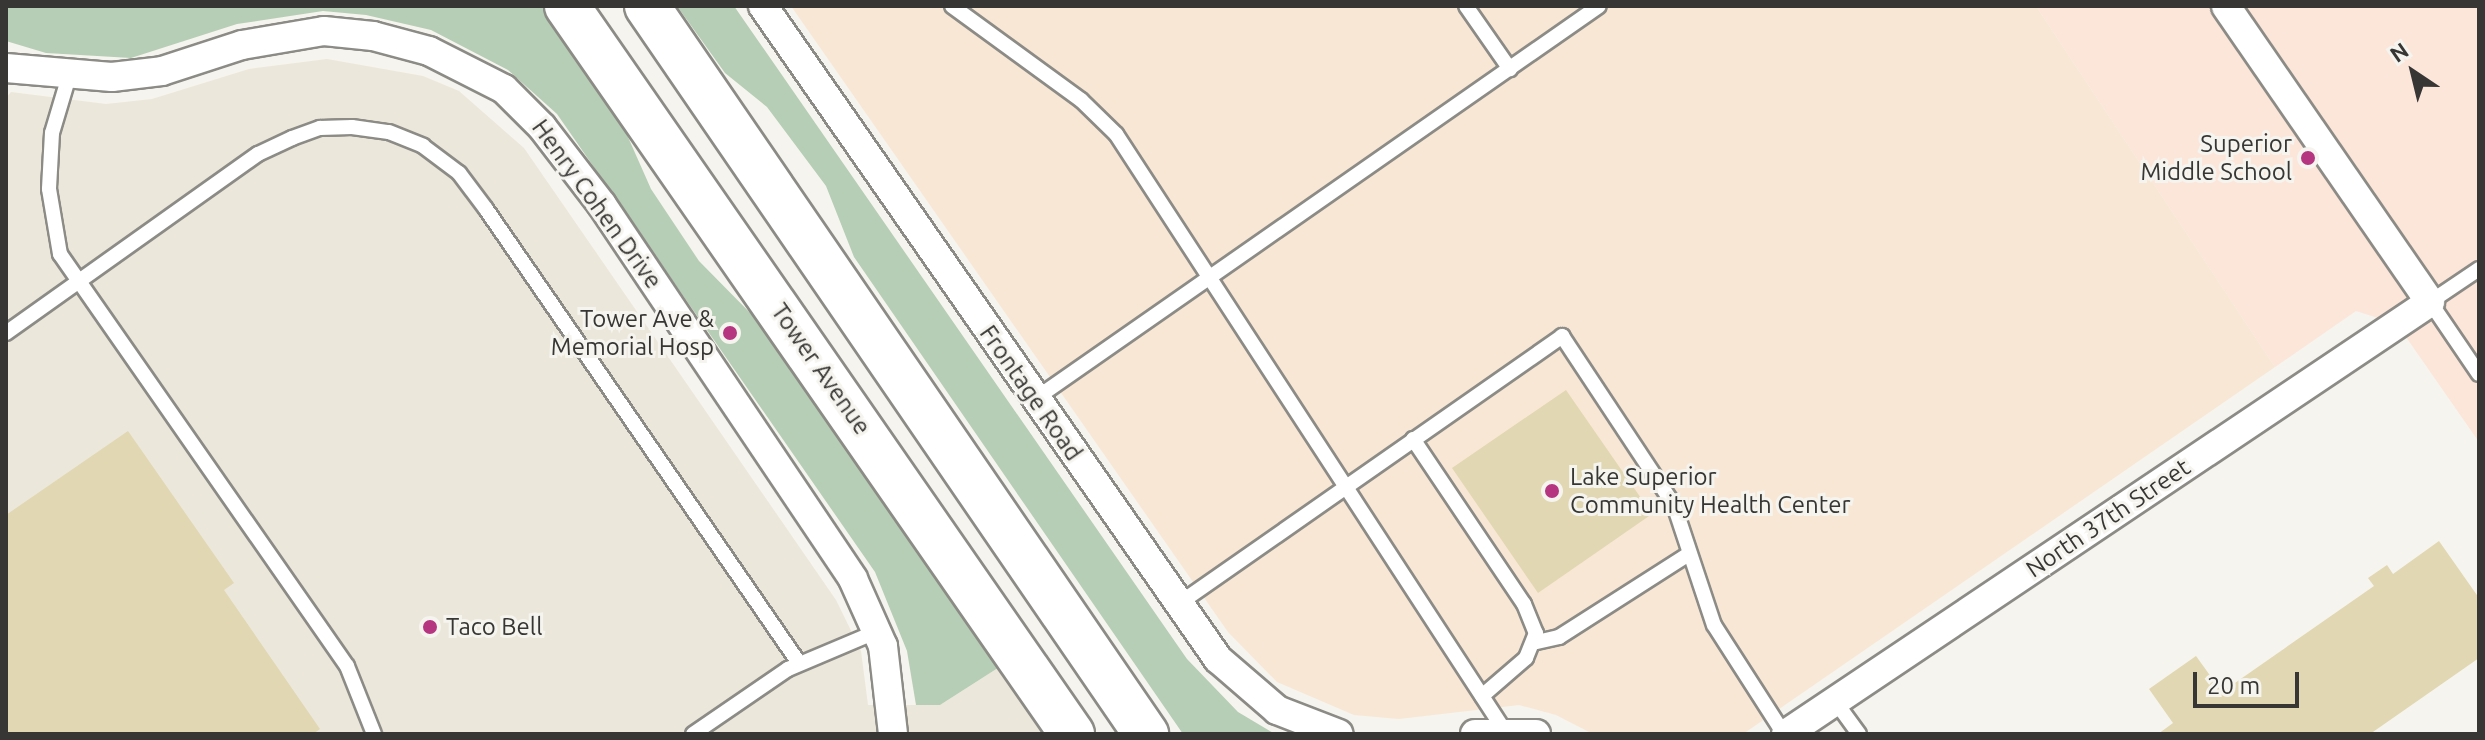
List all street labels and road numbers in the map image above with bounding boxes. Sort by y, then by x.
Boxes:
street label: Henry Cohen Drive [526,114,668,294]
street label: Tower Avenue [765,298,877,440]
street label: Frontage Road [974,320,1088,466]
street label: North 37th Street [2021,452,2195,584]

